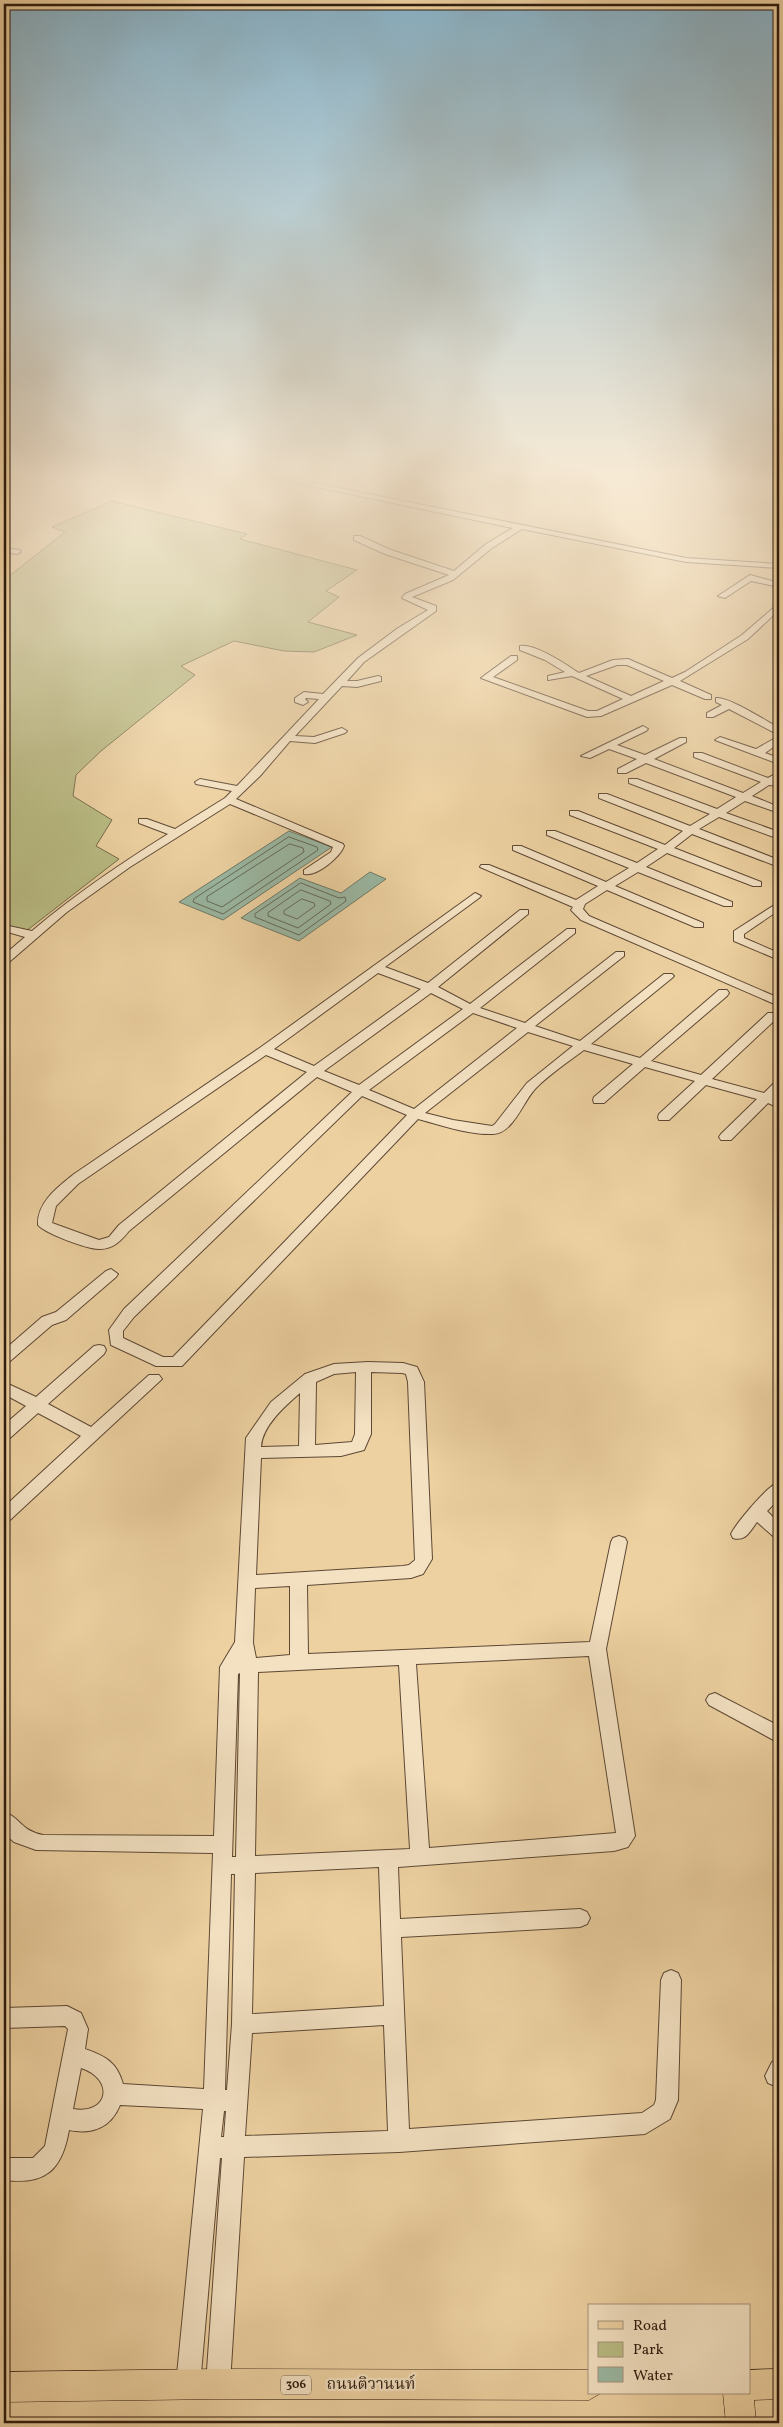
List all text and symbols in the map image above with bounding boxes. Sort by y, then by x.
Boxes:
legend [588,2304,750,2394]
text: Road [633,2316,667,2337]
text: Park [633,2340,664,2361]
text: Water [633,2366,673,2387]
street label: ถนนติวานนท์ [327,2374,415,2396]
road number: 306 [281,2376,311,2394]

